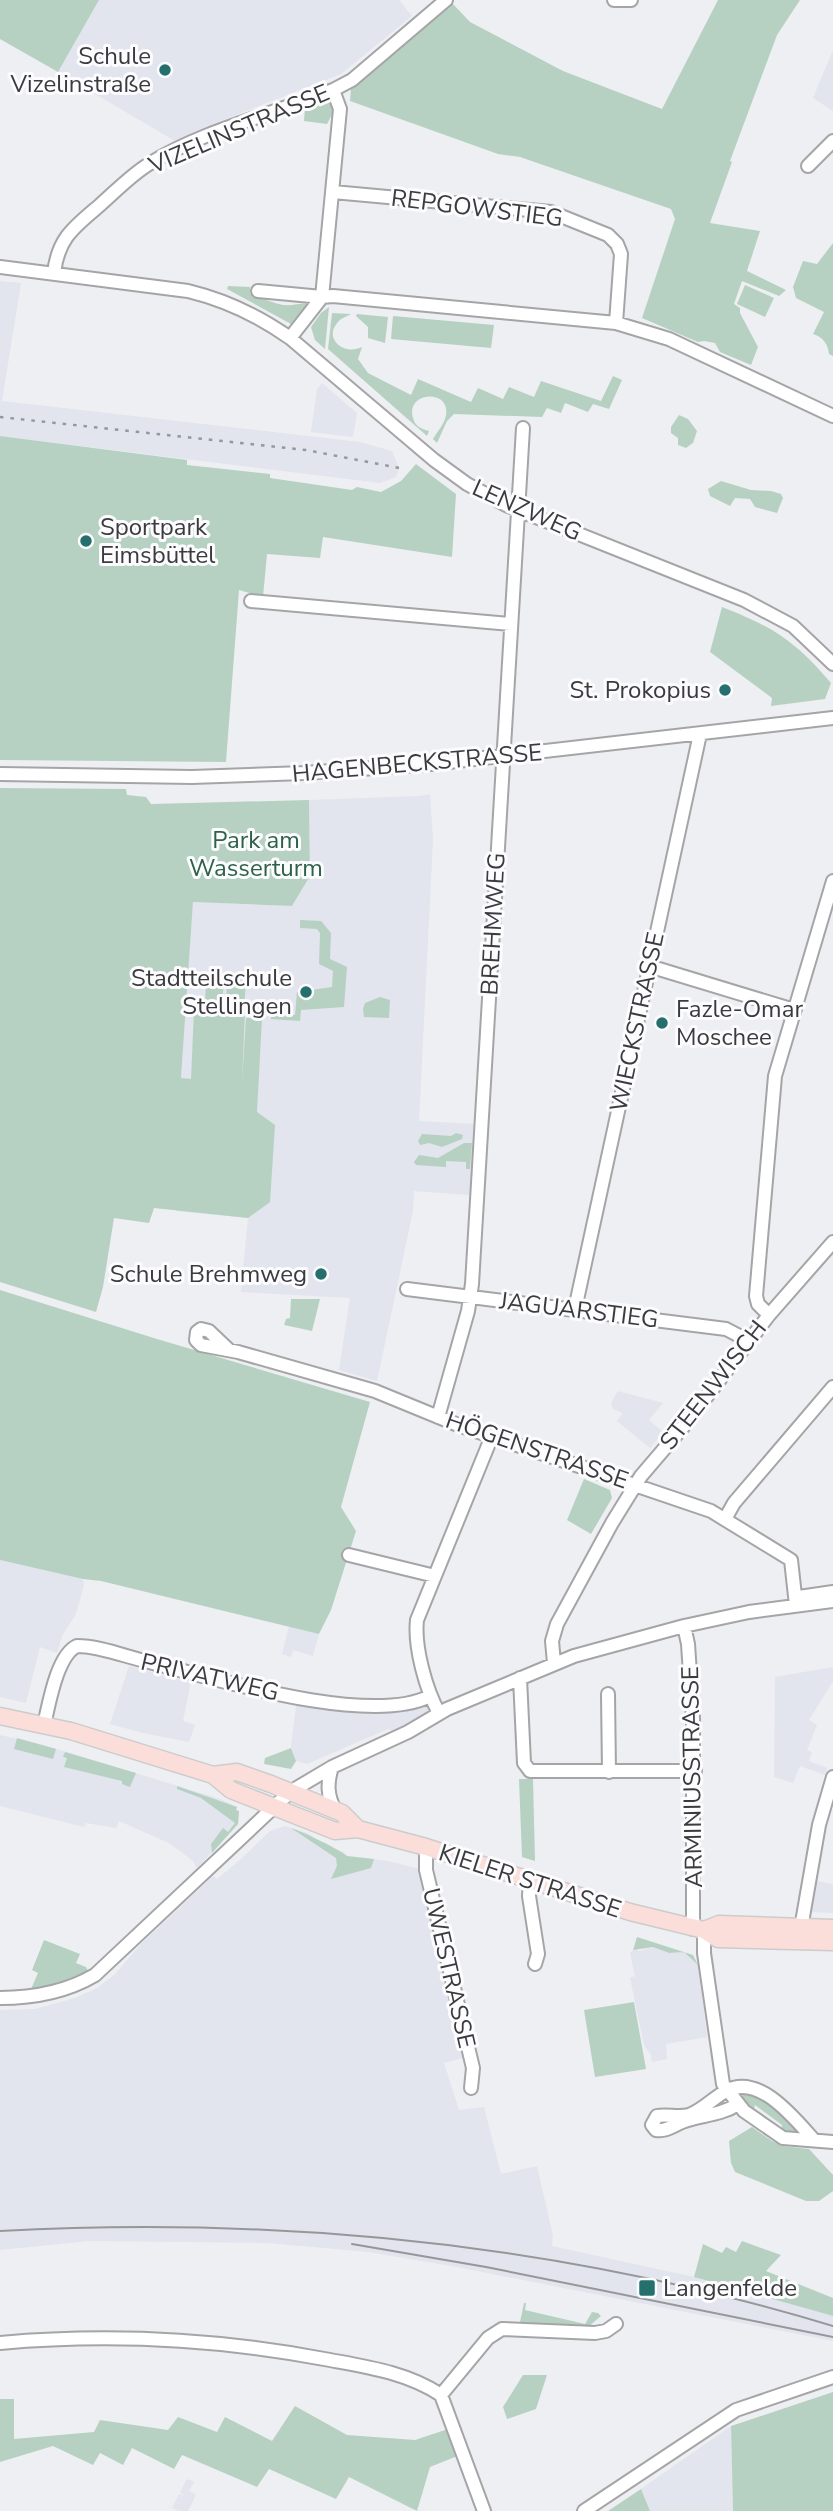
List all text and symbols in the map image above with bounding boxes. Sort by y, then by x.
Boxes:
place label: Schule Vizelinstraße [9,40,151,100]
marker: Schule Vizelinstraße [157,62,173,78]
street label: VIZELINSTRASSE [143,77,334,182]
street label: REPGOWSTIEG [389,182,565,234]
street label: LENZWEG [467,472,587,548]
place label: Sportpark Eimsbüttel [100,511,215,571]
marker: Sportpark Eimsbüttel [78,533,94,549]
place label: St. Prokopius [570,674,711,706]
marker: St. Prokopius [717,682,733,698]
street label: HAGENBECKSTRASSE [291,736,543,790]
park label: Park am Wasserturm [189,824,323,884]
street label: BREHMWEG [473,852,513,996]
street label: WIECKSTRASSE [602,929,672,1115]
place label: Stadtteilschule Stellingen [131,962,292,1022]
marker: Stadtteilschule Stellingen [298,984,314,1000]
place label: Fazle-Omar Moschee [676,993,803,1053]
marker: Fazle-Omar Moschee [654,1015,670,1031]
place label: Schule Brehmweg [110,1258,307,1290]
marker: Schule Brehmweg [313,1266,329,1282]
street label: JAGUARSTIEG [497,1284,660,1336]
street label: STEENWISCH [652,1314,774,1456]
street label: HÖGENSTRASSE [441,1404,633,1496]
street label: PRIVATWEG [138,1646,282,1708]
street label: ARMINIUSSTRASSE [674,1666,710,1888]
street label: KIELER STRASSE [435,1836,625,1926]
street label: UWESTRASSE [415,1885,483,2051]
place label: Langenfelde [663,2272,797,2304]
marker: Langenfelde [637,2278,657,2298]

